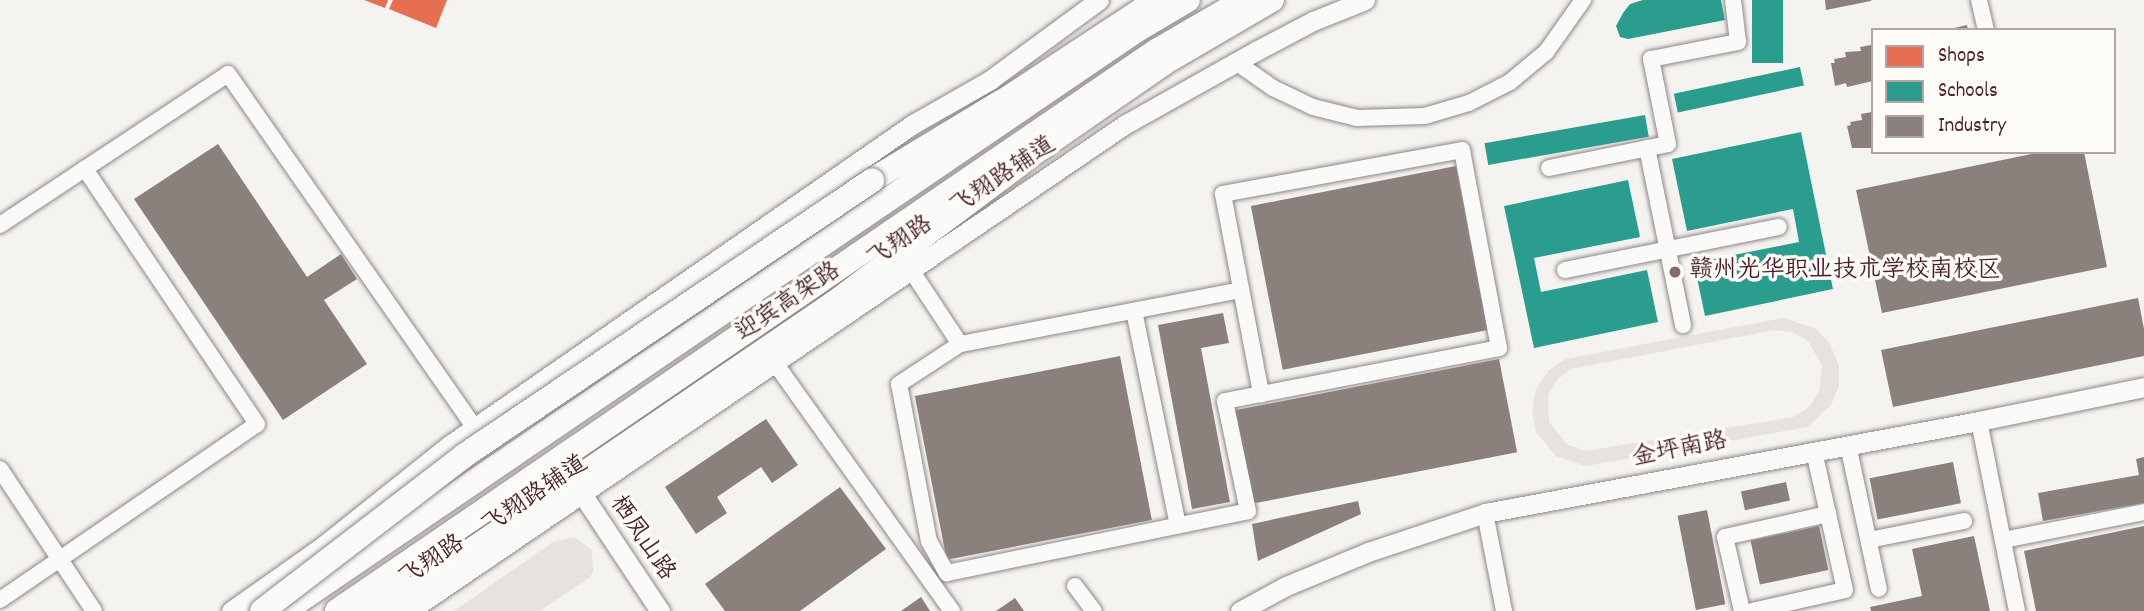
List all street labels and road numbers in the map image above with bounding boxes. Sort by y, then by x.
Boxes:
street label: 飞翔路辅道 [946,132,1062,222]
street label: 飞翔路 [863,211,939,275]
street label: 迎宾高架路 [731,258,847,348]
street label: 金坪南路 [1630,428,1730,474]
street label: 飞翔路辅道 [478,451,594,541]
street label: 栖凤山路 [602,491,680,587]
street label: 飞翔路 [395,530,471,594]

